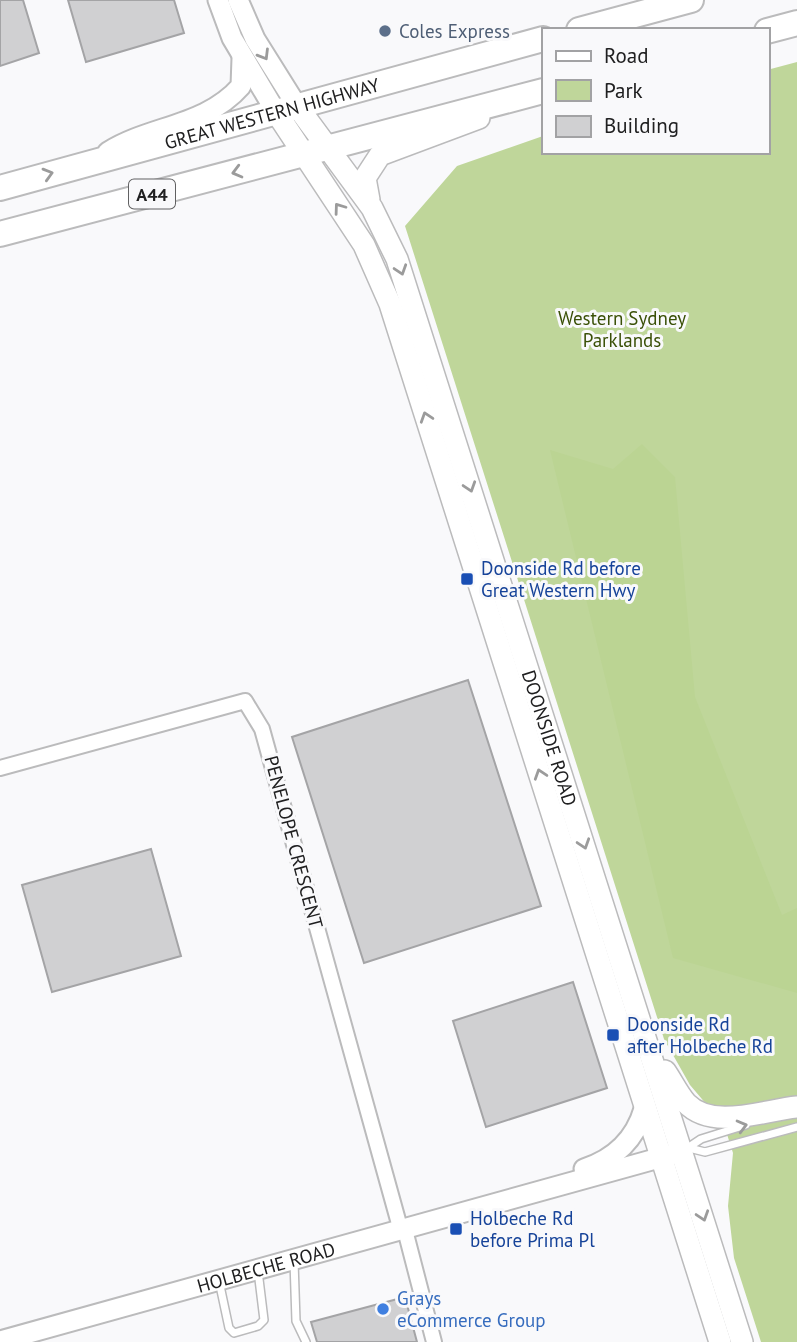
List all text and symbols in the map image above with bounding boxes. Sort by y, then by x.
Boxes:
place label: Coles Express [399,19,510,43]
marker: Coles Express [377,23,393,39]
legend [542,28,769,154]
text: Road [604,42,648,69]
one-way arrow [256,47,269,60]
street label: GREAT WESTERN HIGHWAY [162,72,382,154]
text: Park [604,77,643,104]
text: Building [604,112,679,139]
one-way arrow [232,164,244,178]
one-way arrow [42,168,54,182]
road number: A44 [129,180,175,209]
one-way arrow [335,203,347,216]
one-way arrow [392,264,407,276]
park label: Western Sydney Parklands [558,306,686,352]
one-way arrow [420,411,435,423]
one-way arrow [461,481,476,493]
place label: Doonside Rd before Great Western Hwy [481,556,641,602]
marker: Doonside Rd before Great Western Hwy [459,571,475,587]
street label: DOONSIDE ROAD [517,667,582,809]
street label: PENELOPE CRESCENT [259,753,329,932]
one-way arrow [533,768,548,780]
one-way arrow [576,837,590,849]
place label: Doonside Rd after Holbeche Rd [627,1012,773,1058]
marker: Doonside Rd after Holbeche Rd [605,1027,621,1043]
one-way arrow [735,1120,747,1134]
place label: Holbeche Rd before Prima Pl [470,1206,595,1252]
one-way arrow [694,1210,709,1222]
marker: Holbeche Rd before Prima Pl [448,1221,464,1237]
street label: HOLBECHE ROAD [194,1237,338,1298]
place label: Grays eCommerce Group [397,1286,546,1332]
marker: Grays eCommerce Group [375,1301,391,1317]

